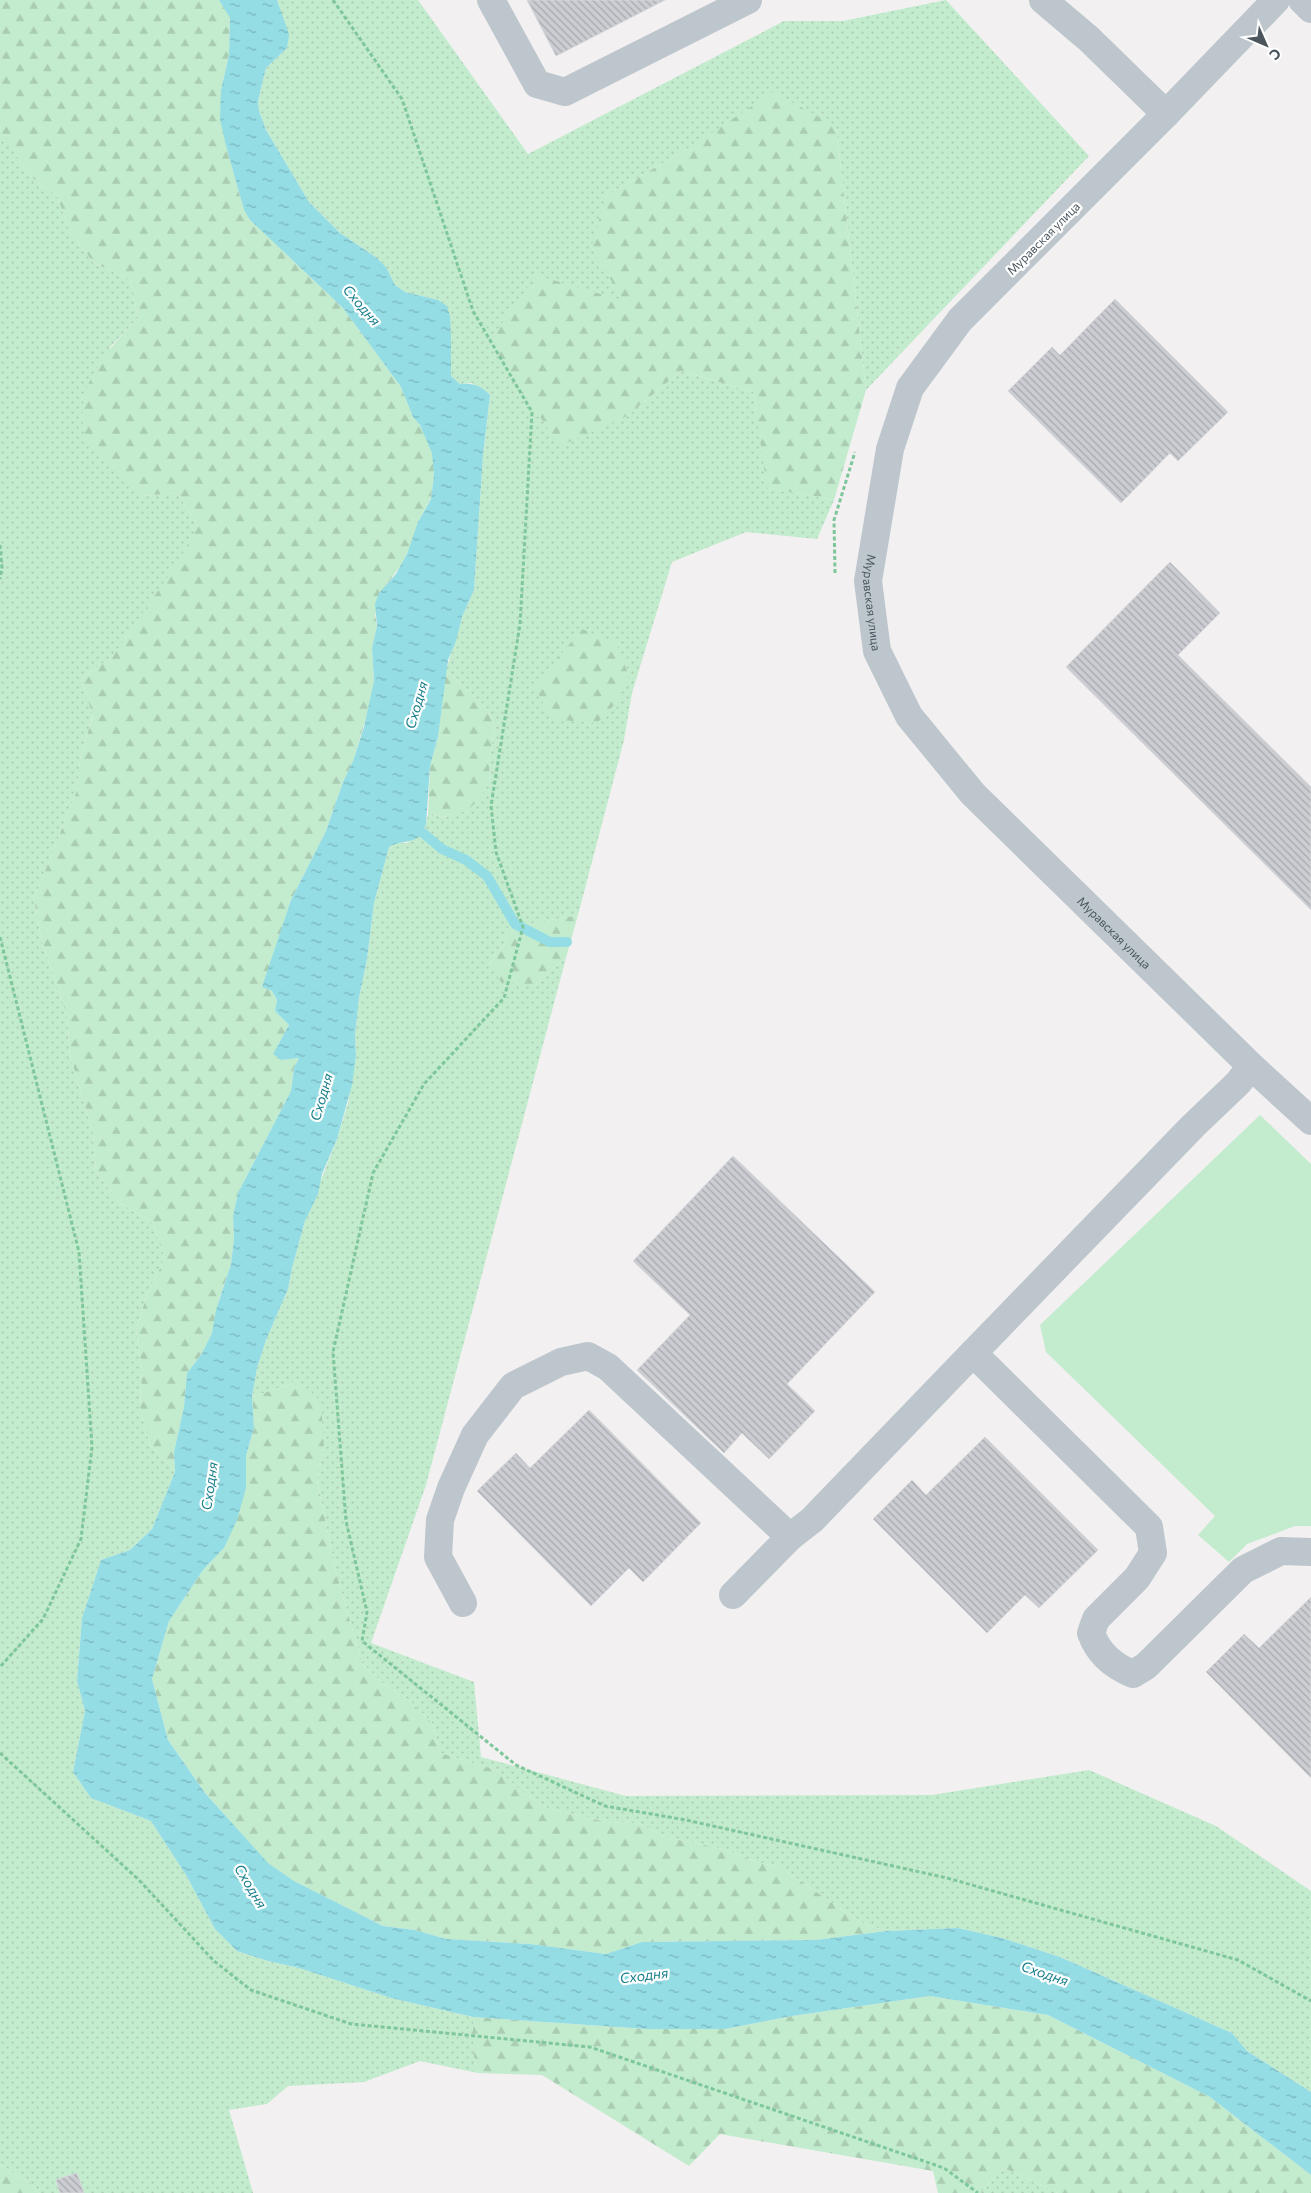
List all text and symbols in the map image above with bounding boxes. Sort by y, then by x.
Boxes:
north arrow [1241,20,1291,70]
text: С [1266,45,1285,64]
street label: Муравская улица [1004,199,1082,277]
water label: Сходня [340,281,384,329]
street label: Муравская улица [861,554,884,652]
water label: Сходня [401,679,431,731]
street label: Муравская улица [1075,893,1154,971]
water label: Сходня [306,1071,336,1123]
water label: Сходня [197,1461,221,1511]
water label: Сходня [231,1861,271,1911]
water label: Сходня [1019,1957,1071,1989]
water label: Сходня [619,1964,669,1986]

